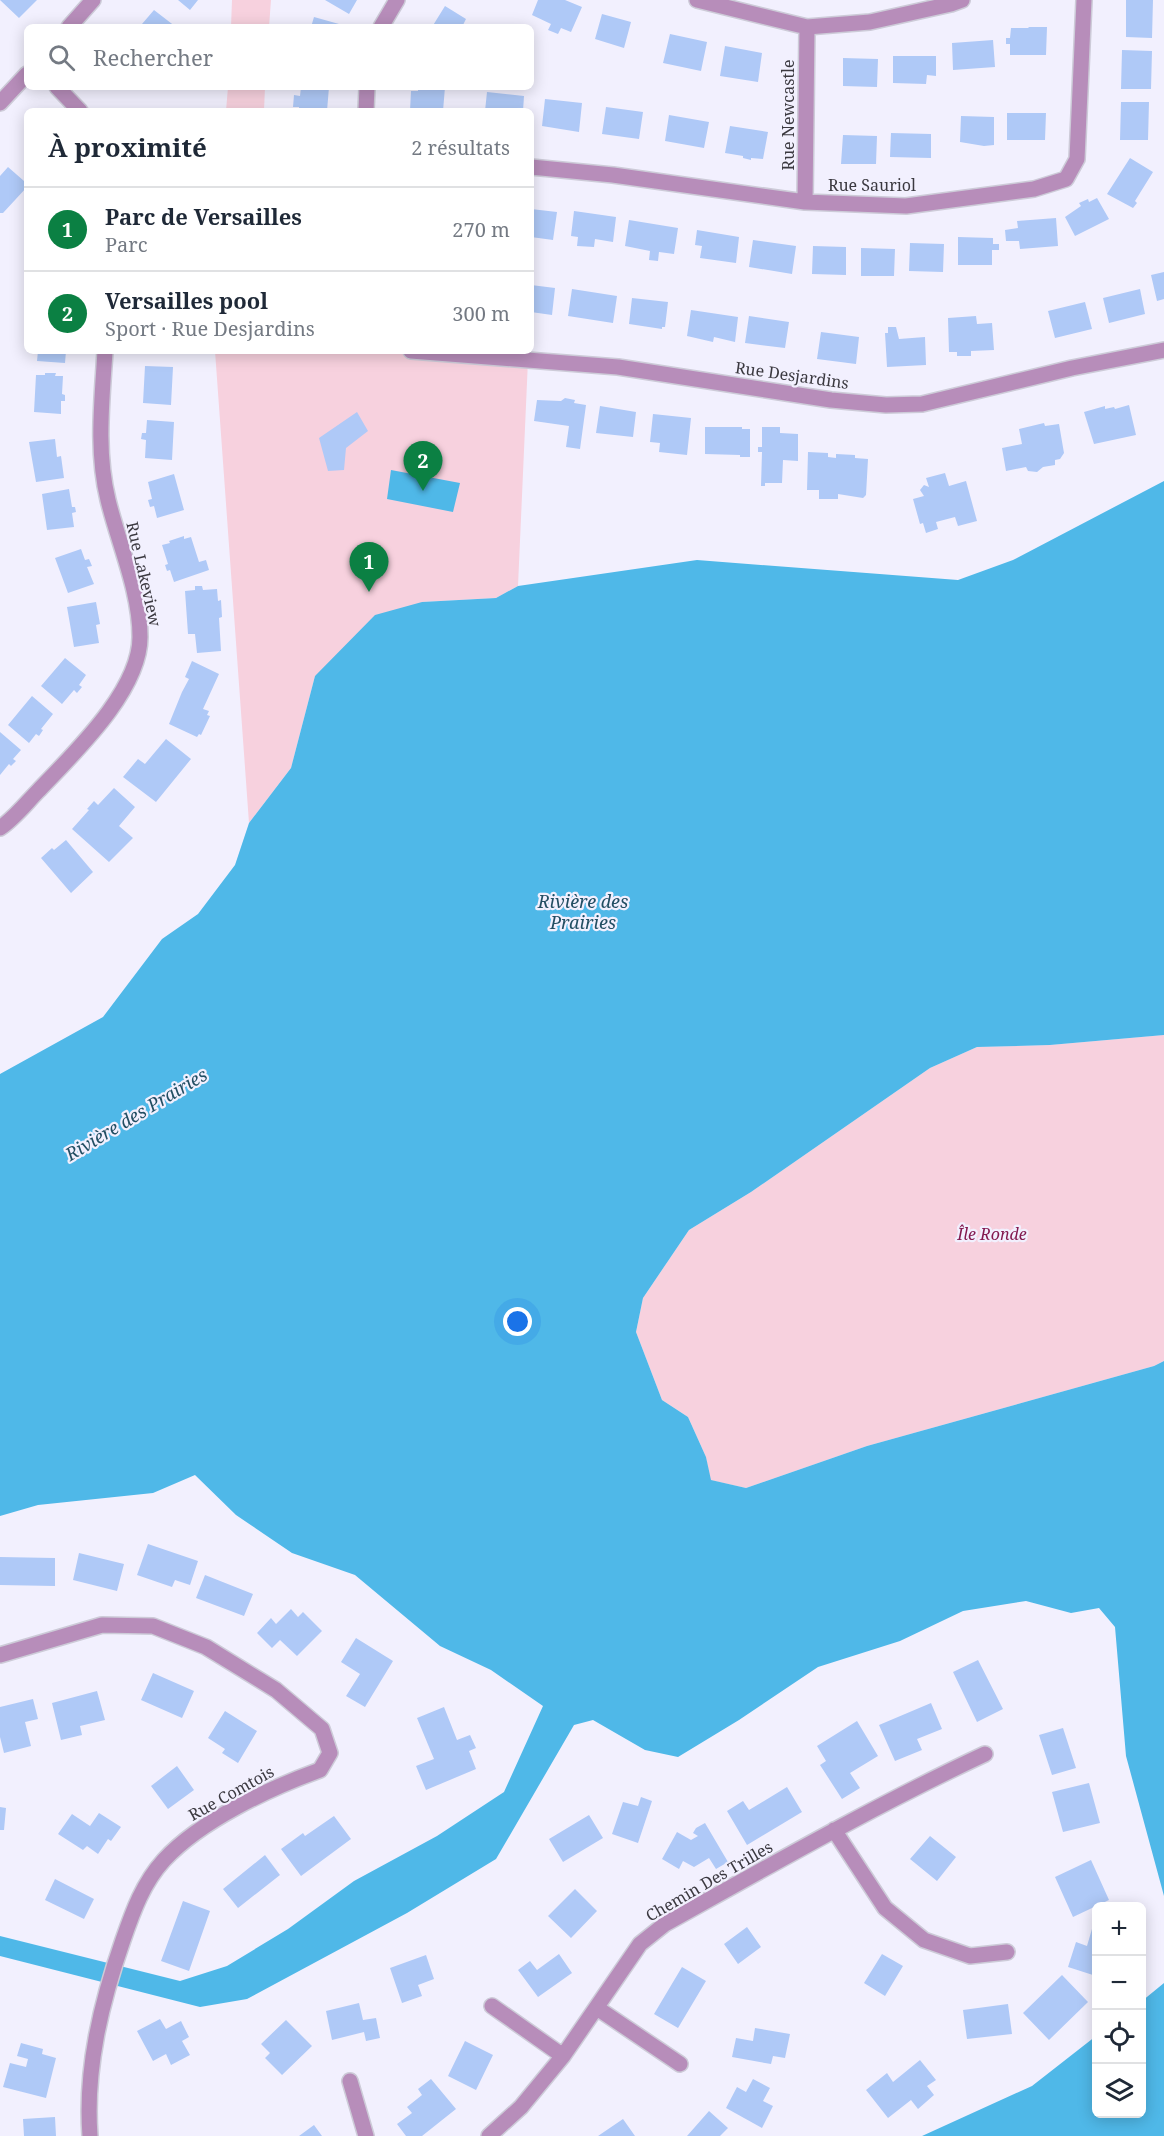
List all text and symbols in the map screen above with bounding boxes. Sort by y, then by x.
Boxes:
search box [24,24,534,90]
icon: search [45,41,78,74]
text: Rechercher [93,42,213,72]
street label: Rue Newcastle [777,59,799,171]
text: À proximité [48,129,207,165]
text: 2 résultats [411,134,510,161]
street label: Rue Sauriol [828,174,916,196]
text: Parc de Versailles [105,201,302,231]
text: 1 [62,216,73,243]
text: 270 m [452,216,510,243]
text: Parc [105,231,148,258]
text: Versailles pool [105,285,268,315]
text: 2 [62,300,73,327]
text: 300 m [452,300,510,327]
text: Sport · Rue Desjardins [105,315,315,342]
street label: Rue Desjardins [734,356,850,394]
pin: 2 [404,442,442,491]
street label: Rue Lakeview [121,520,167,629]
pin: 1 [350,542,388,592]
water label: Rivière des Prairies [537,889,628,934]
water label: Rivière des Prairies [60,1062,211,1166]
park label: Île Ronde [956,1223,1027,1245]
your location [503,1307,532,1336]
street label: Rue Comtois [184,1760,278,1826]
street label: Chemin Des Trilles [642,1836,776,1926]
map controls [1092,1902,1146,2118]
button: + [1092,1902,1146,1956]
button: − [1092,1956,1146,2010]
button: locate [1092,2010,1146,2064]
button: layers [1092,2064,1146,2118]

